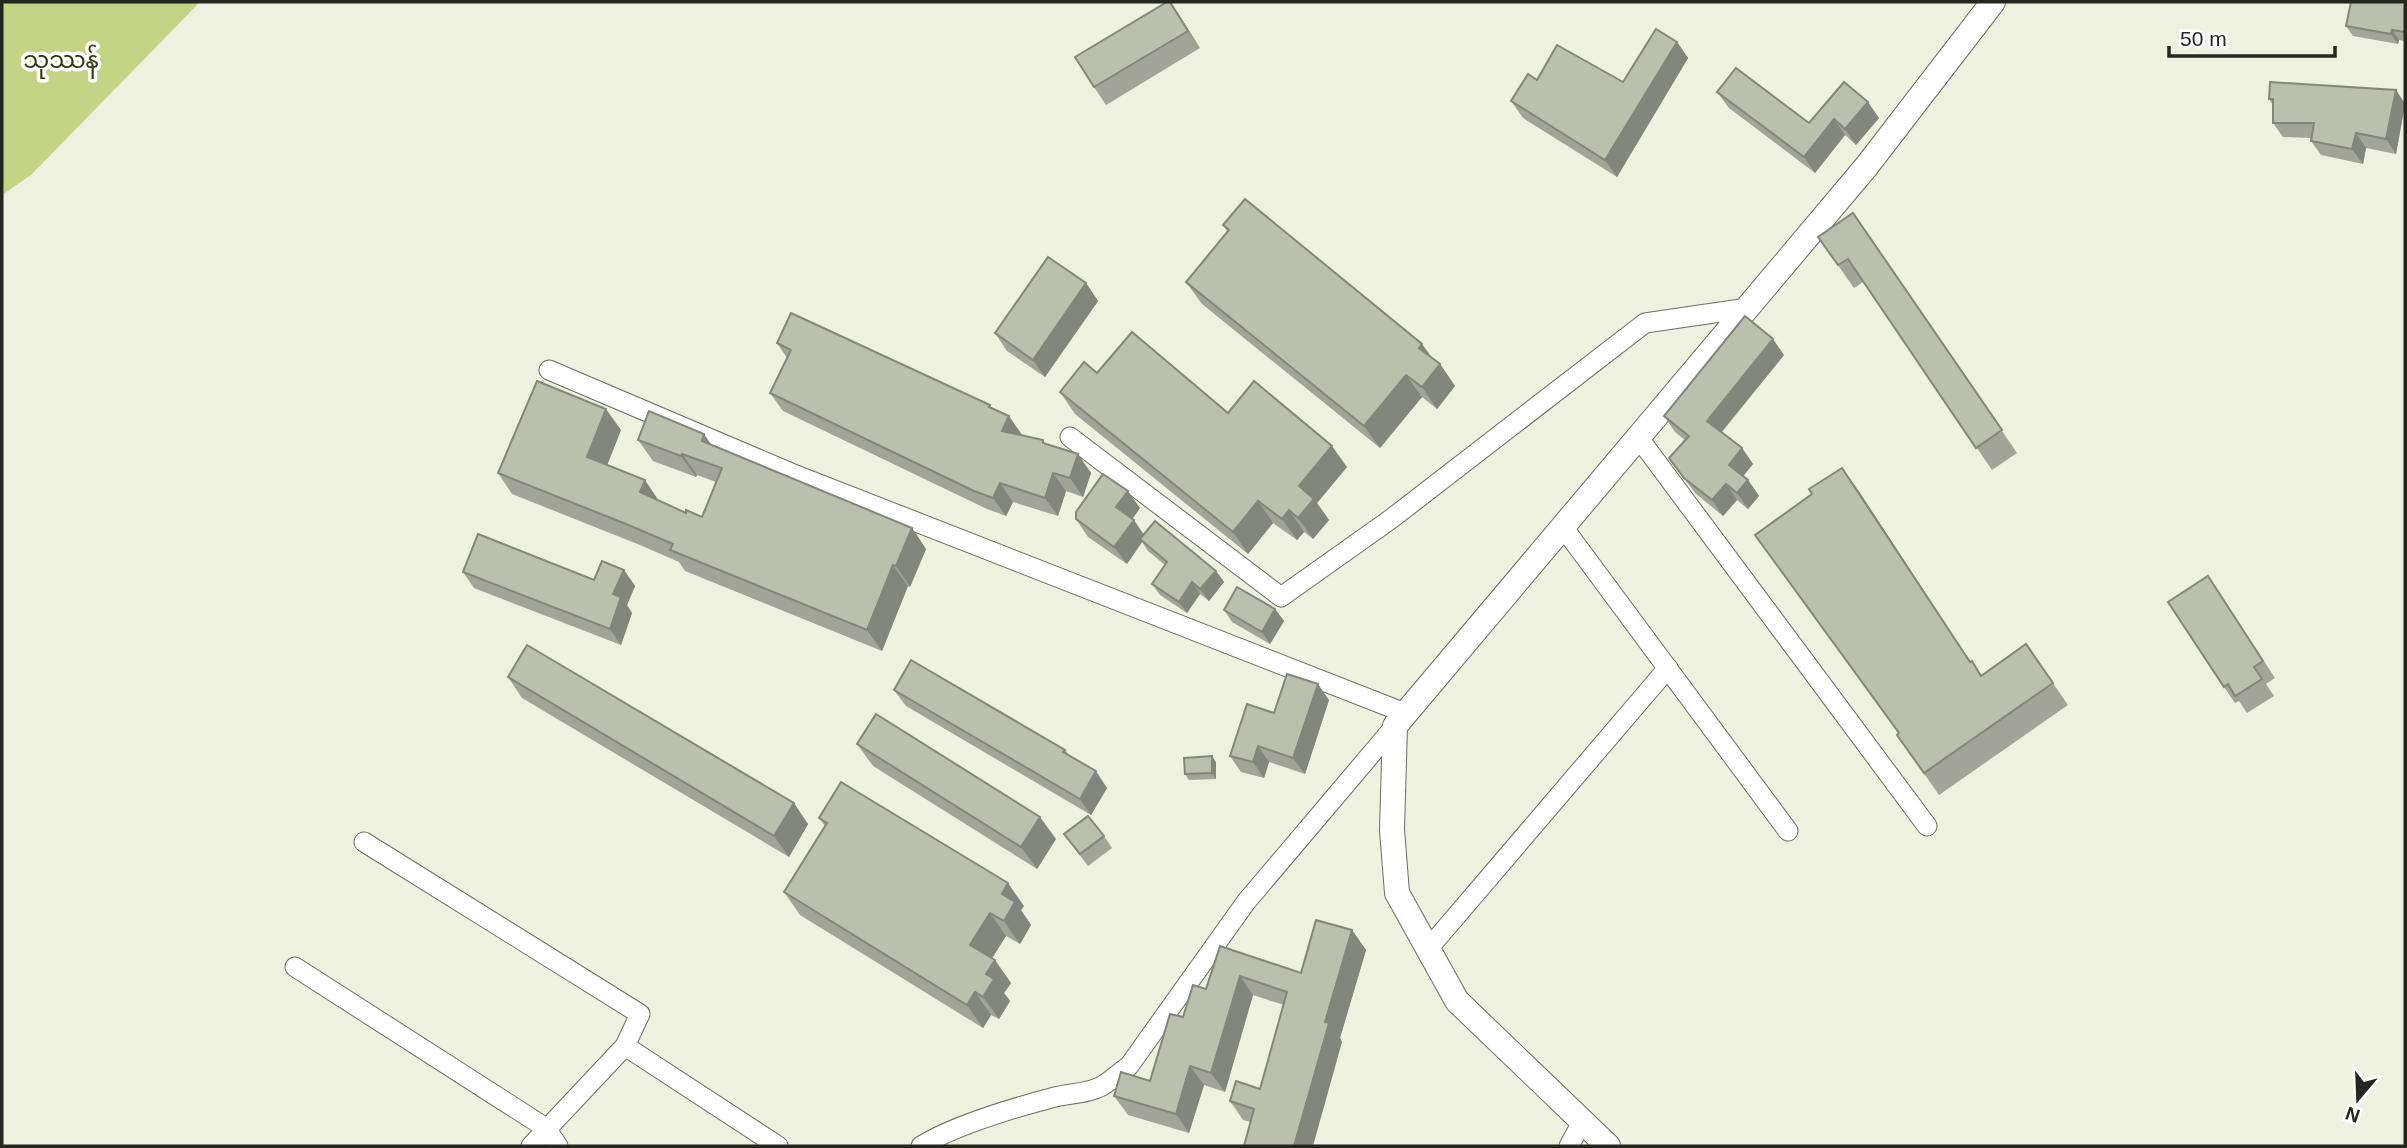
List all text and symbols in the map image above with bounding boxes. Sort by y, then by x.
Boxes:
scale bar [2169,14,2335,58]
text: 50 m [2180,27,2227,50]
park label: သုဿန် [23,44,99,79]
north arrow [2323,1064,2393,1134]
text: N [2343,1102,2363,1127]

